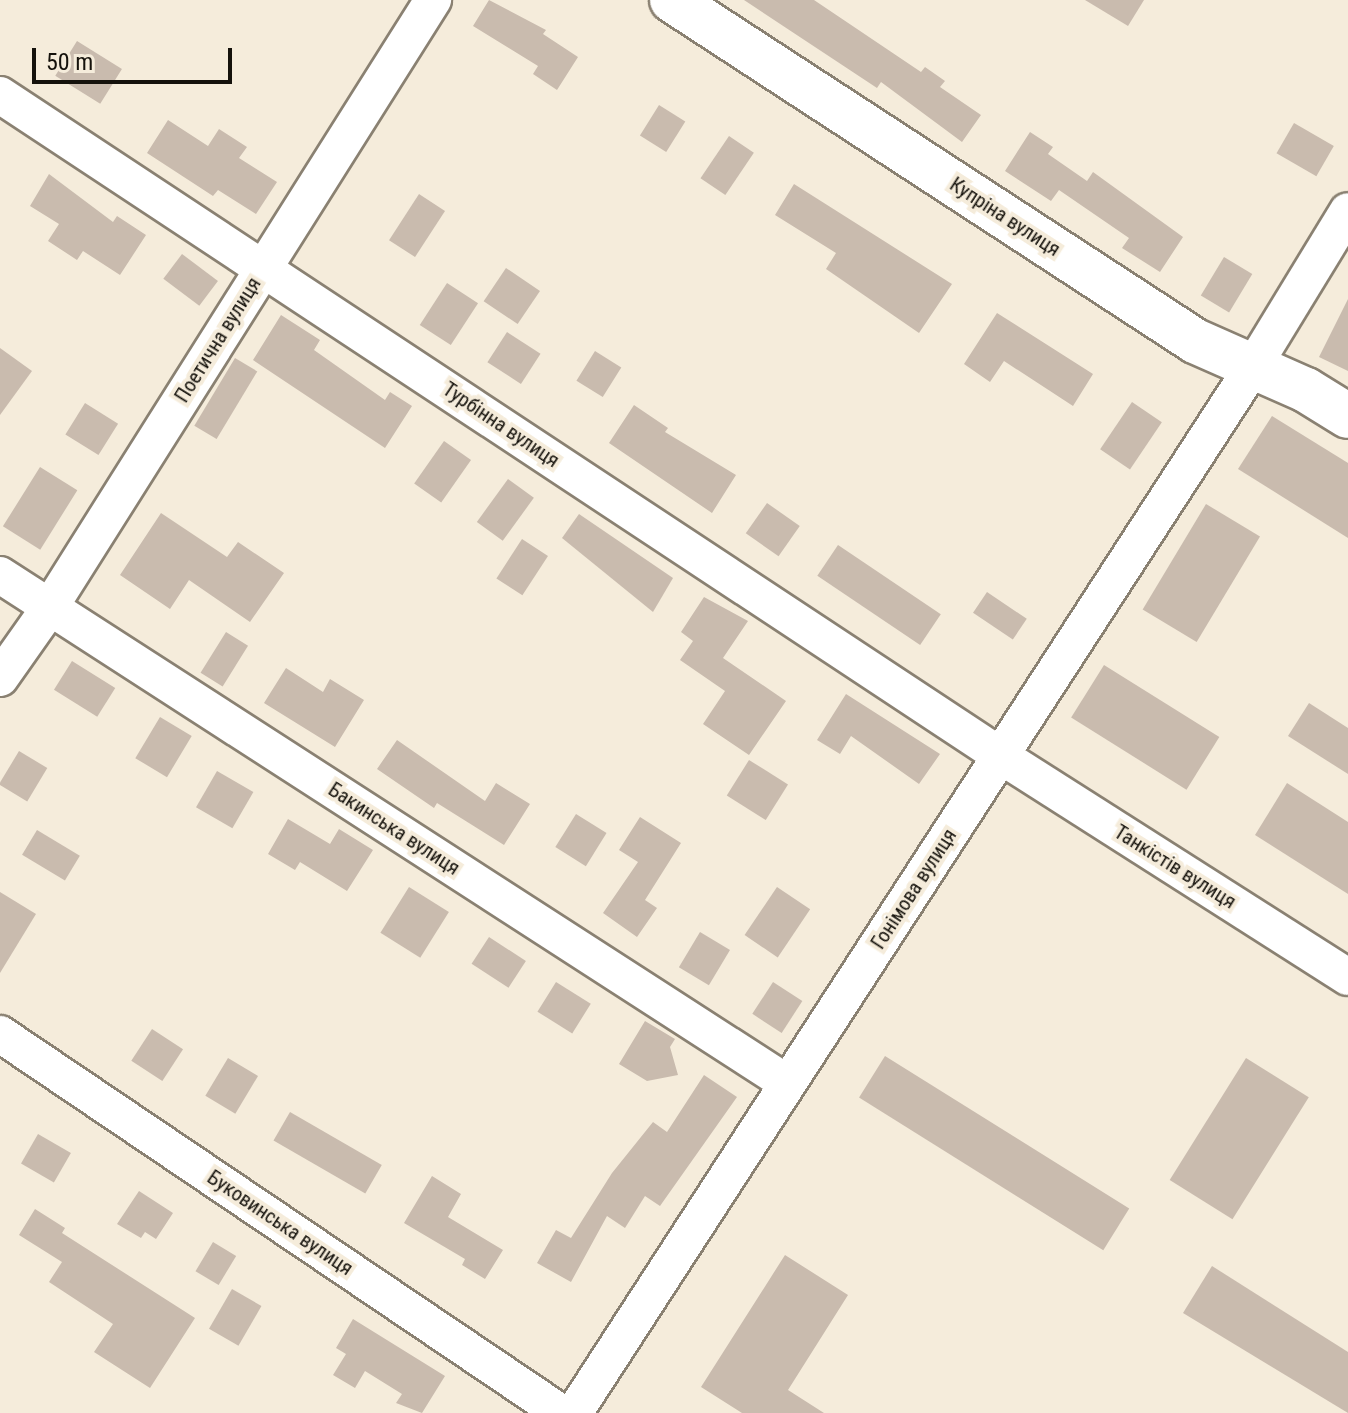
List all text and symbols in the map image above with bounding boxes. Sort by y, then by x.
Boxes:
scale bar [36,32,236,82]
text: 50 m [46,48,93,76]
street label: Купріна вулиця [945,172,1065,262]
street label: Поетична вулиця [170,273,266,407]
street label: Турбінна вулиця [438,377,564,473]
street label: Бакинська вулиця [324,778,464,880]
street label: Танкістів вулиця [1110,820,1240,914]
street label: Гонімова вулиця [866,824,962,954]
street label: Буковинська вулиця [203,1165,357,1281]

